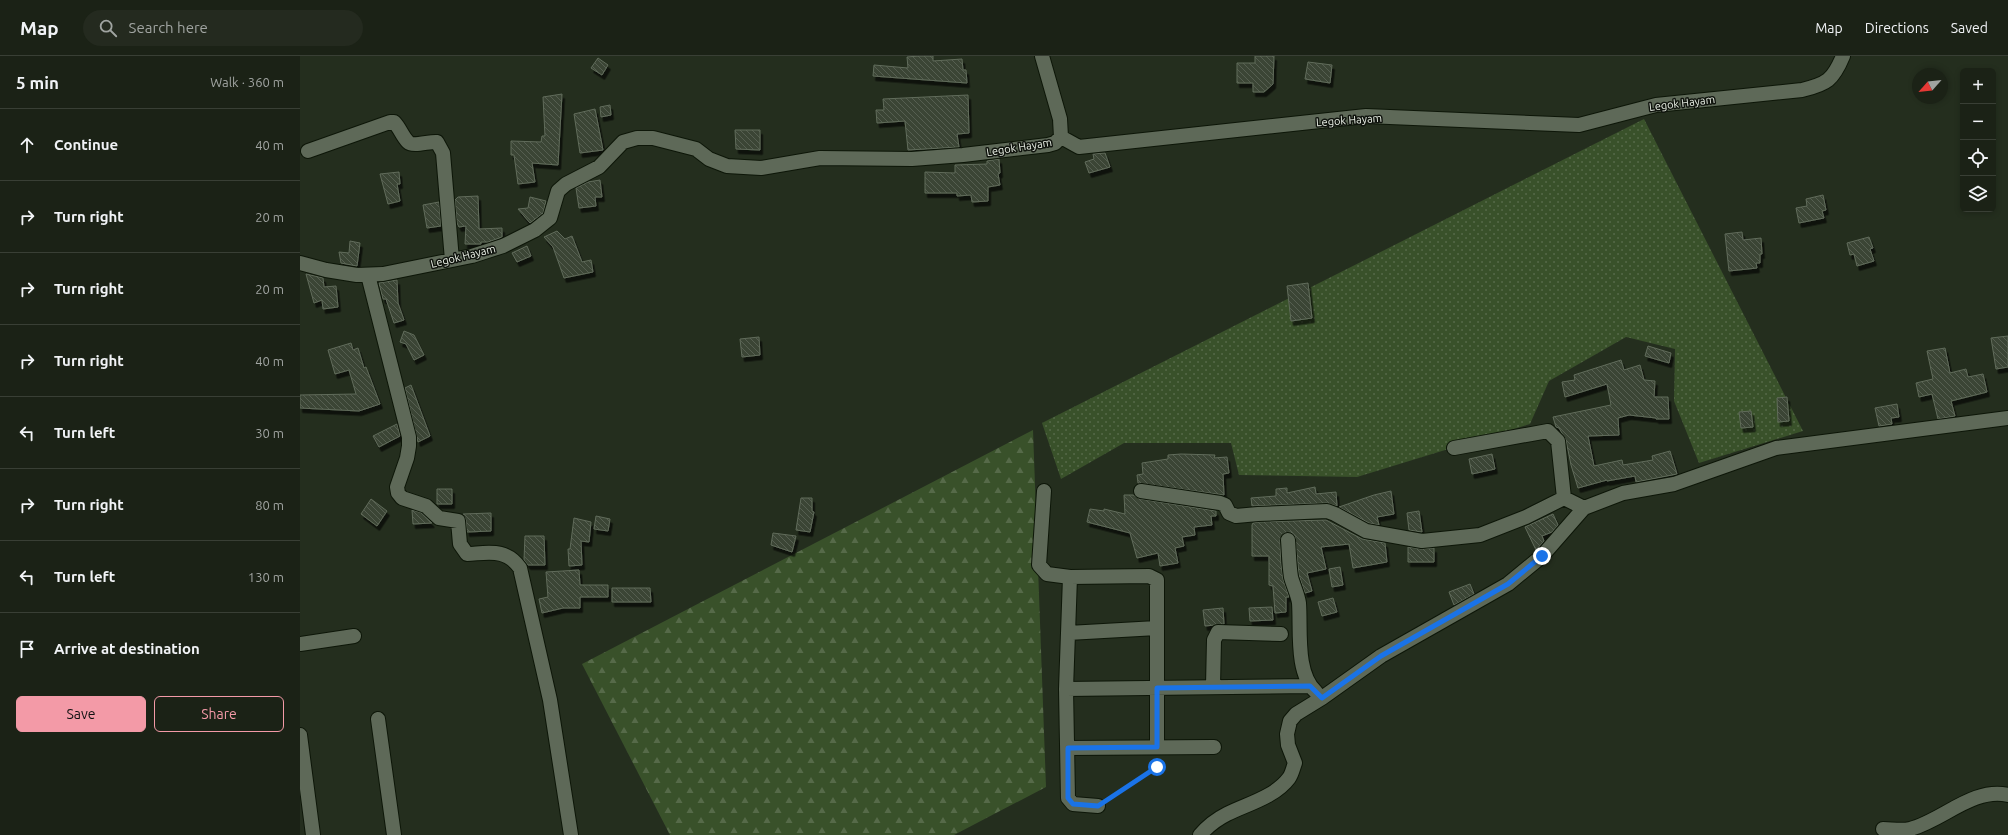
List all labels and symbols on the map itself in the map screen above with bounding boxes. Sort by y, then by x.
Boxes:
north arrow [1912,68,1948,104]
street label: Legok Hayam [1648,93,1716,113]
street label: Legok Hayam [1316,112,1382,128]
street label: Legok Hayam [985,136,1053,158]
street label: Legok Hayam [429,242,497,270]
route end [1533,547,1551,565]
route start [1148,758,1166,776]

